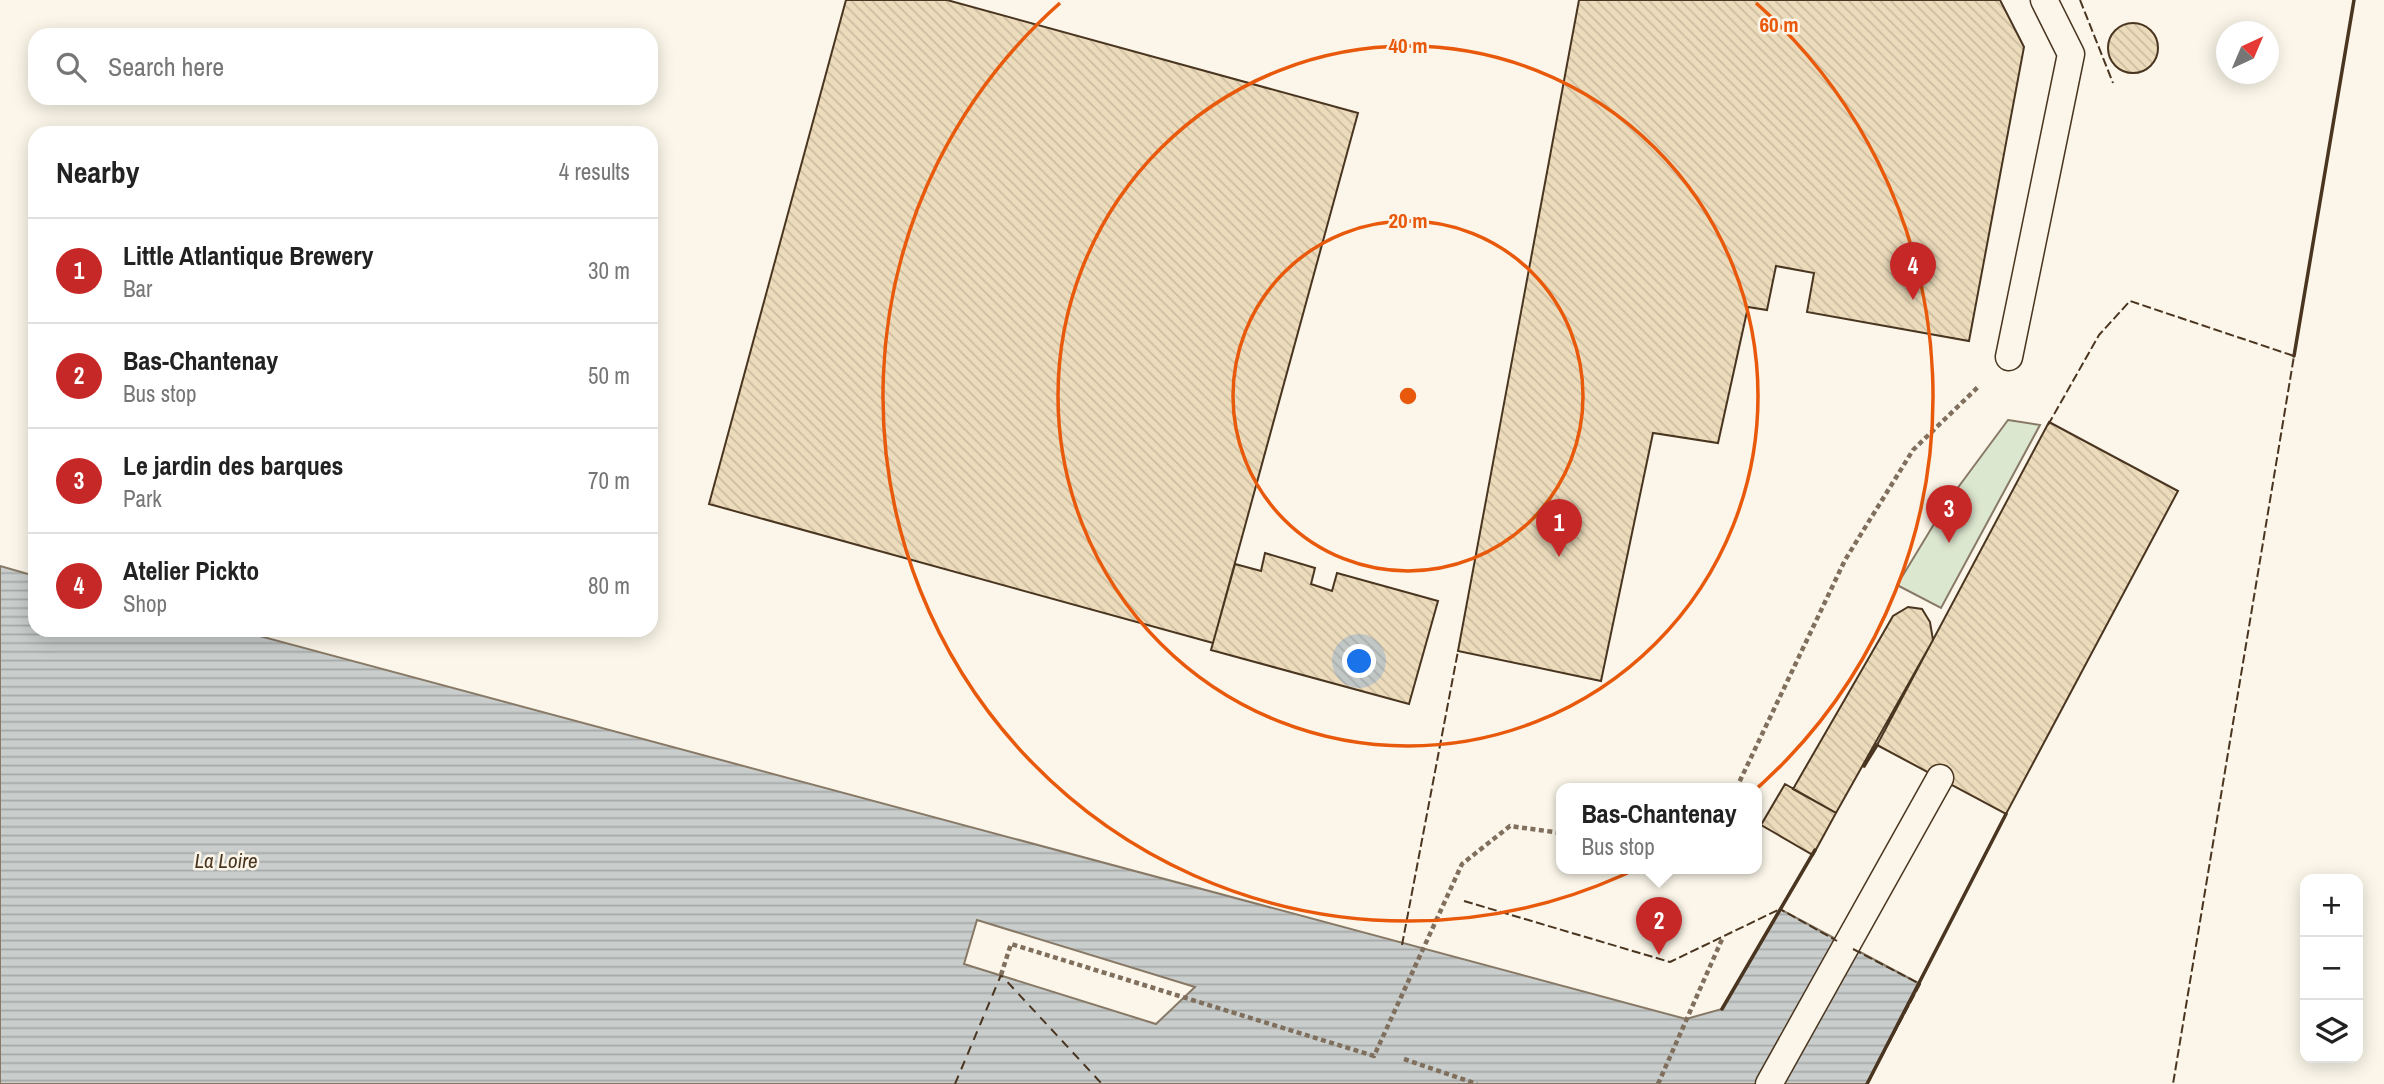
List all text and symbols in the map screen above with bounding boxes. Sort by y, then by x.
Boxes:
text: 60 m [1759,10,1799,39]
north arrow [2216,21,2279,84]
search box [28,28,658,105]
text: 40 m [1388,31,1428,60]
icon: search [52,48,90,86]
text: Search here [108,49,224,84]
text: Nearby [56,152,139,192]
text: 4 results [559,156,630,187]
text: 20 m [1388,206,1428,235]
text: Little Atlantique Brewery [123,238,373,273]
pin: 4 [1890,242,1936,300]
text: 1 [74,255,84,286]
text: 30 m [588,255,630,286]
text: Bar [123,273,152,304]
text: Bas-Chantenay [123,343,278,378]
text: 2 [74,360,84,391]
text: 50 m [588,360,630,391]
text: Bus stop [123,378,196,409]
centre of rings [1396,384,1420,408]
text: Le jardin des barques [123,448,343,483]
text: 3 [74,465,84,496]
text: 70 m [588,465,630,496]
text: Park [123,483,162,514]
pin: 3 [1926,485,1972,543]
pin: 1 [1536,499,1582,557]
text: Atelier Pickto [123,553,259,588]
text: 4 [74,570,84,601]
text: 80 m [588,570,630,601]
text: Shop [123,588,167,619]
your location [1342,644,1376,678]
popup [1556,783,1762,874]
text: Bas-Chantenay [1581,796,1737,831]
text: Bus stop [1581,831,1655,862]
water label: La Loire [194,846,258,875]
map controls [2300,874,2363,1063]
button: + [2300,874,2363,937]
pin: 2 [1636,897,1682,955]
button: − [2300,937,2363,1000]
button: layers [2300,1000,2363,1063]

